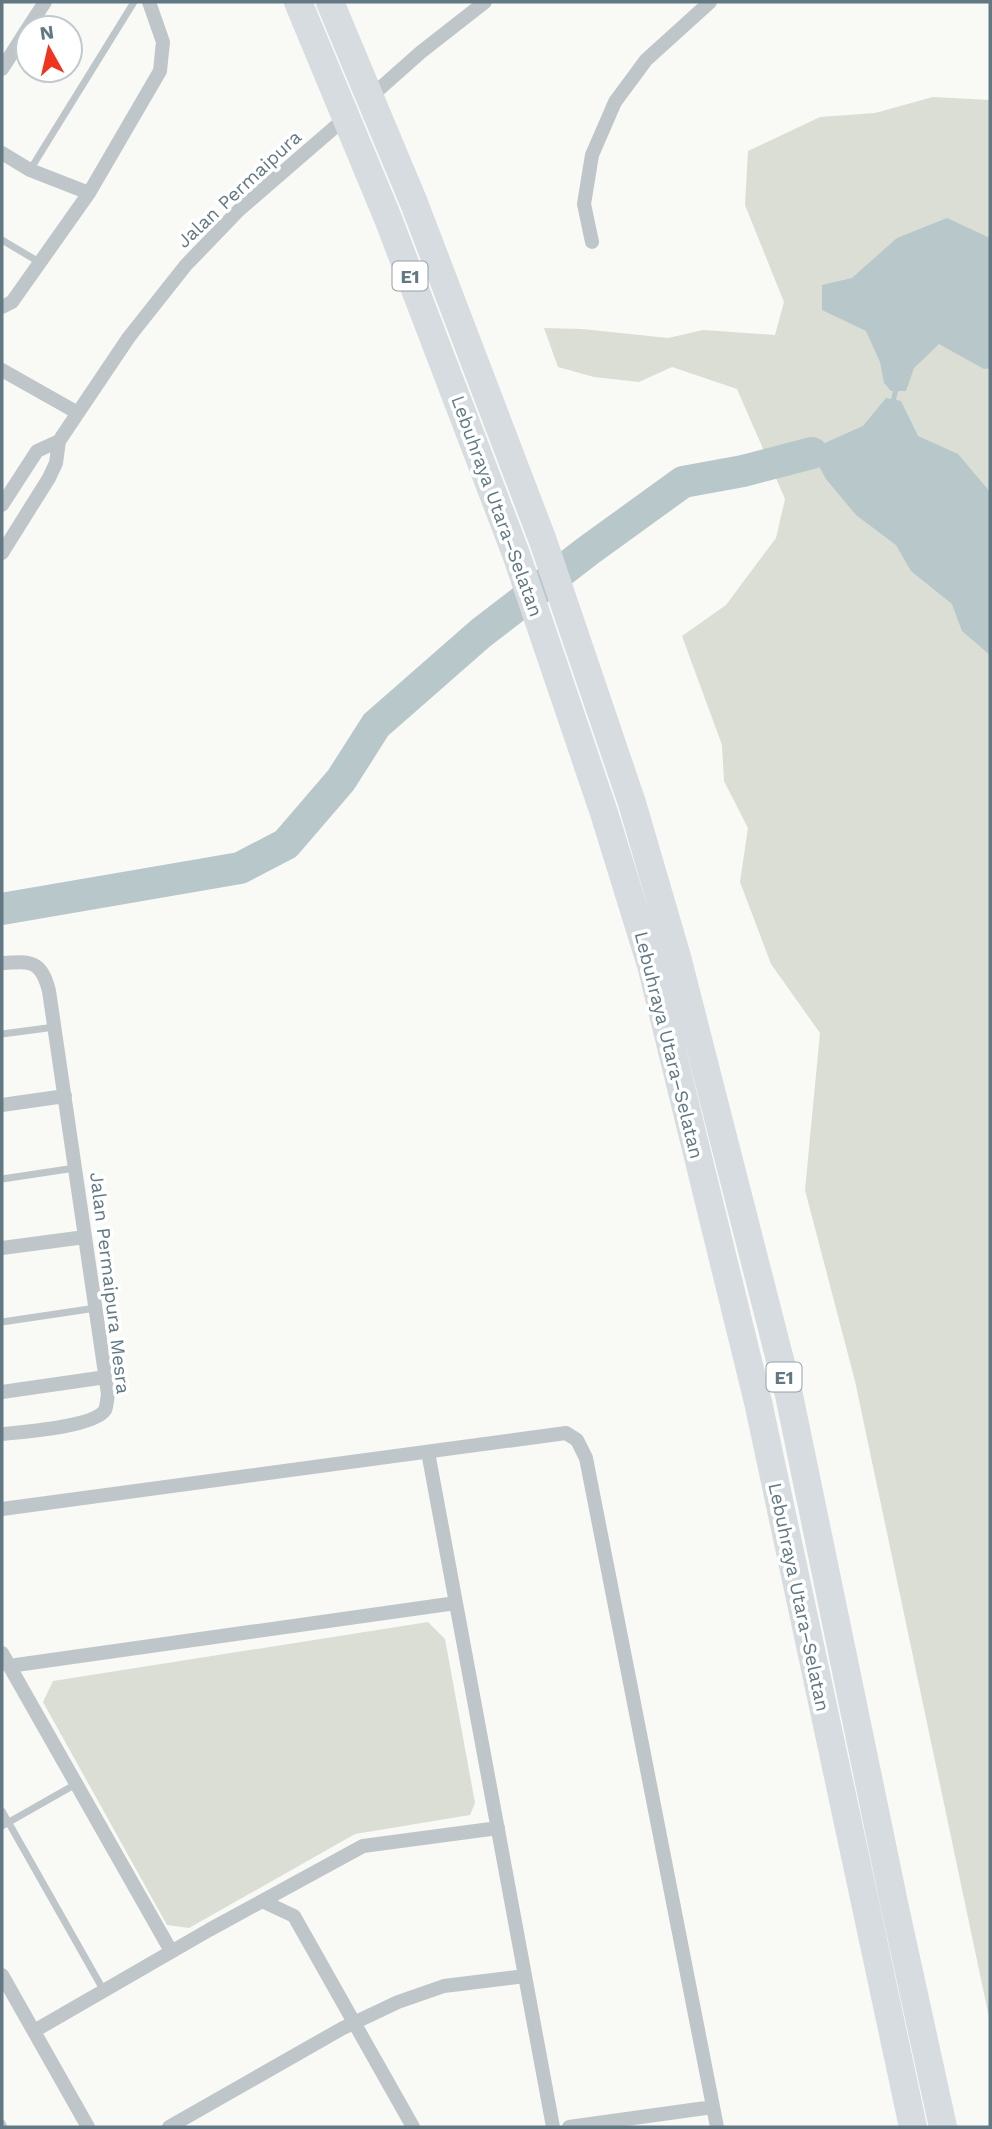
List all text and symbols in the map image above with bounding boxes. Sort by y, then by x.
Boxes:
north arrow [14,14,84,84]
text: N [38,20,55,45]
street label: Jalan Permaipura [172,125,306,253]
road number: E1 [392,262,428,290]
street label: Lebuhraya Utara–Selatan [446,392,548,620]
street label: Lebuhraya Utara–Selatan [630,929,708,1161]
street label: Jalan Permaipura Mesra [85,1171,135,1395]
road number: E1 [766,1362,802,1392]
street label: Lebuhraya Utara–Selatan [763,1480,835,1714]

